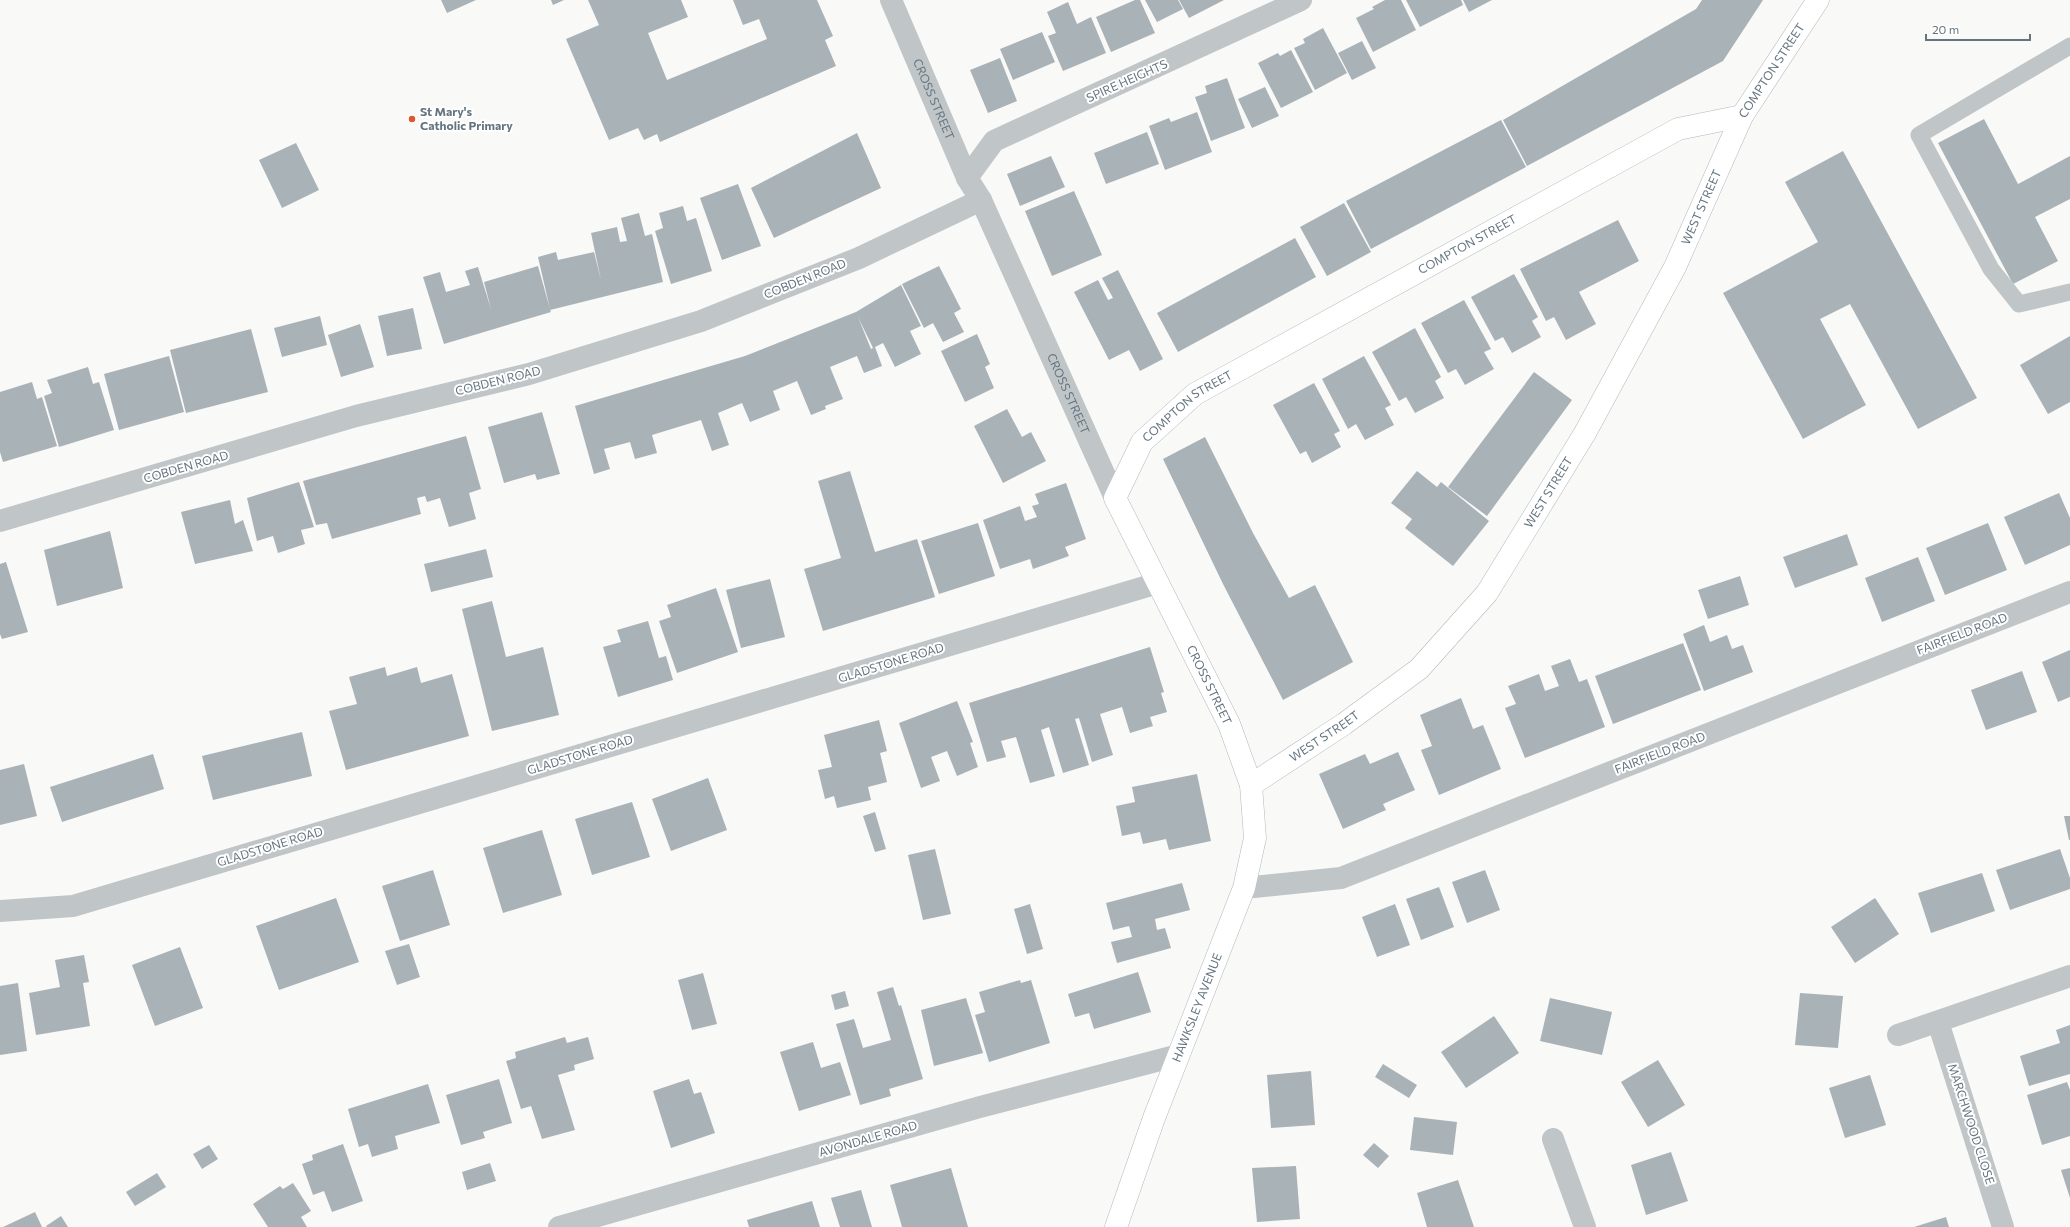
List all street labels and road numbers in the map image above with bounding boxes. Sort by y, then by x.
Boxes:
street label: COMPTON STREET [1735,20,1807,120]
street label: CROSS STREET [911,56,958,142]
street label: SPIRE HEIGHTS [1084,56,1169,104]
street label: WEST STREET [1678,167,1724,247]
street label: COMPTON STREET [1415,211,1519,276]
street label: COBDEN ROAD [761,255,848,301]
street label: CROSS STREET [1045,351,1093,436]
street label: COBDEN ROAD [454,363,542,397]
street label: COMPTON STREET [1139,367,1235,444]
street label: COBDEN ROAD [142,447,230,485]
street label: WEST STREET [1521,454,1575,530]
street label: FAIRFIELD ROAD [1914,609,2009,657]
street label: GLADSTONE ROAD [836,639,945,685]
street label: CROSS STREET [1185,642,1235,727]
street label: WEST STREET [1286,707,1362,764]
street label: FAIRFIELD ROAD [1612,728,1707,776]
street label: GLADSTONE ROAD [525,731,634,777]
street label: GLADSTONE ROAD [215,823,324,869]
street label: HAWKSLEY AVENUE [1169,951,1224,1064]
street label: MARCHWOOD CLOSE [1946,1061,1998,1186]
street label: AVONDALE ROAD [817,1117,919,1159]

